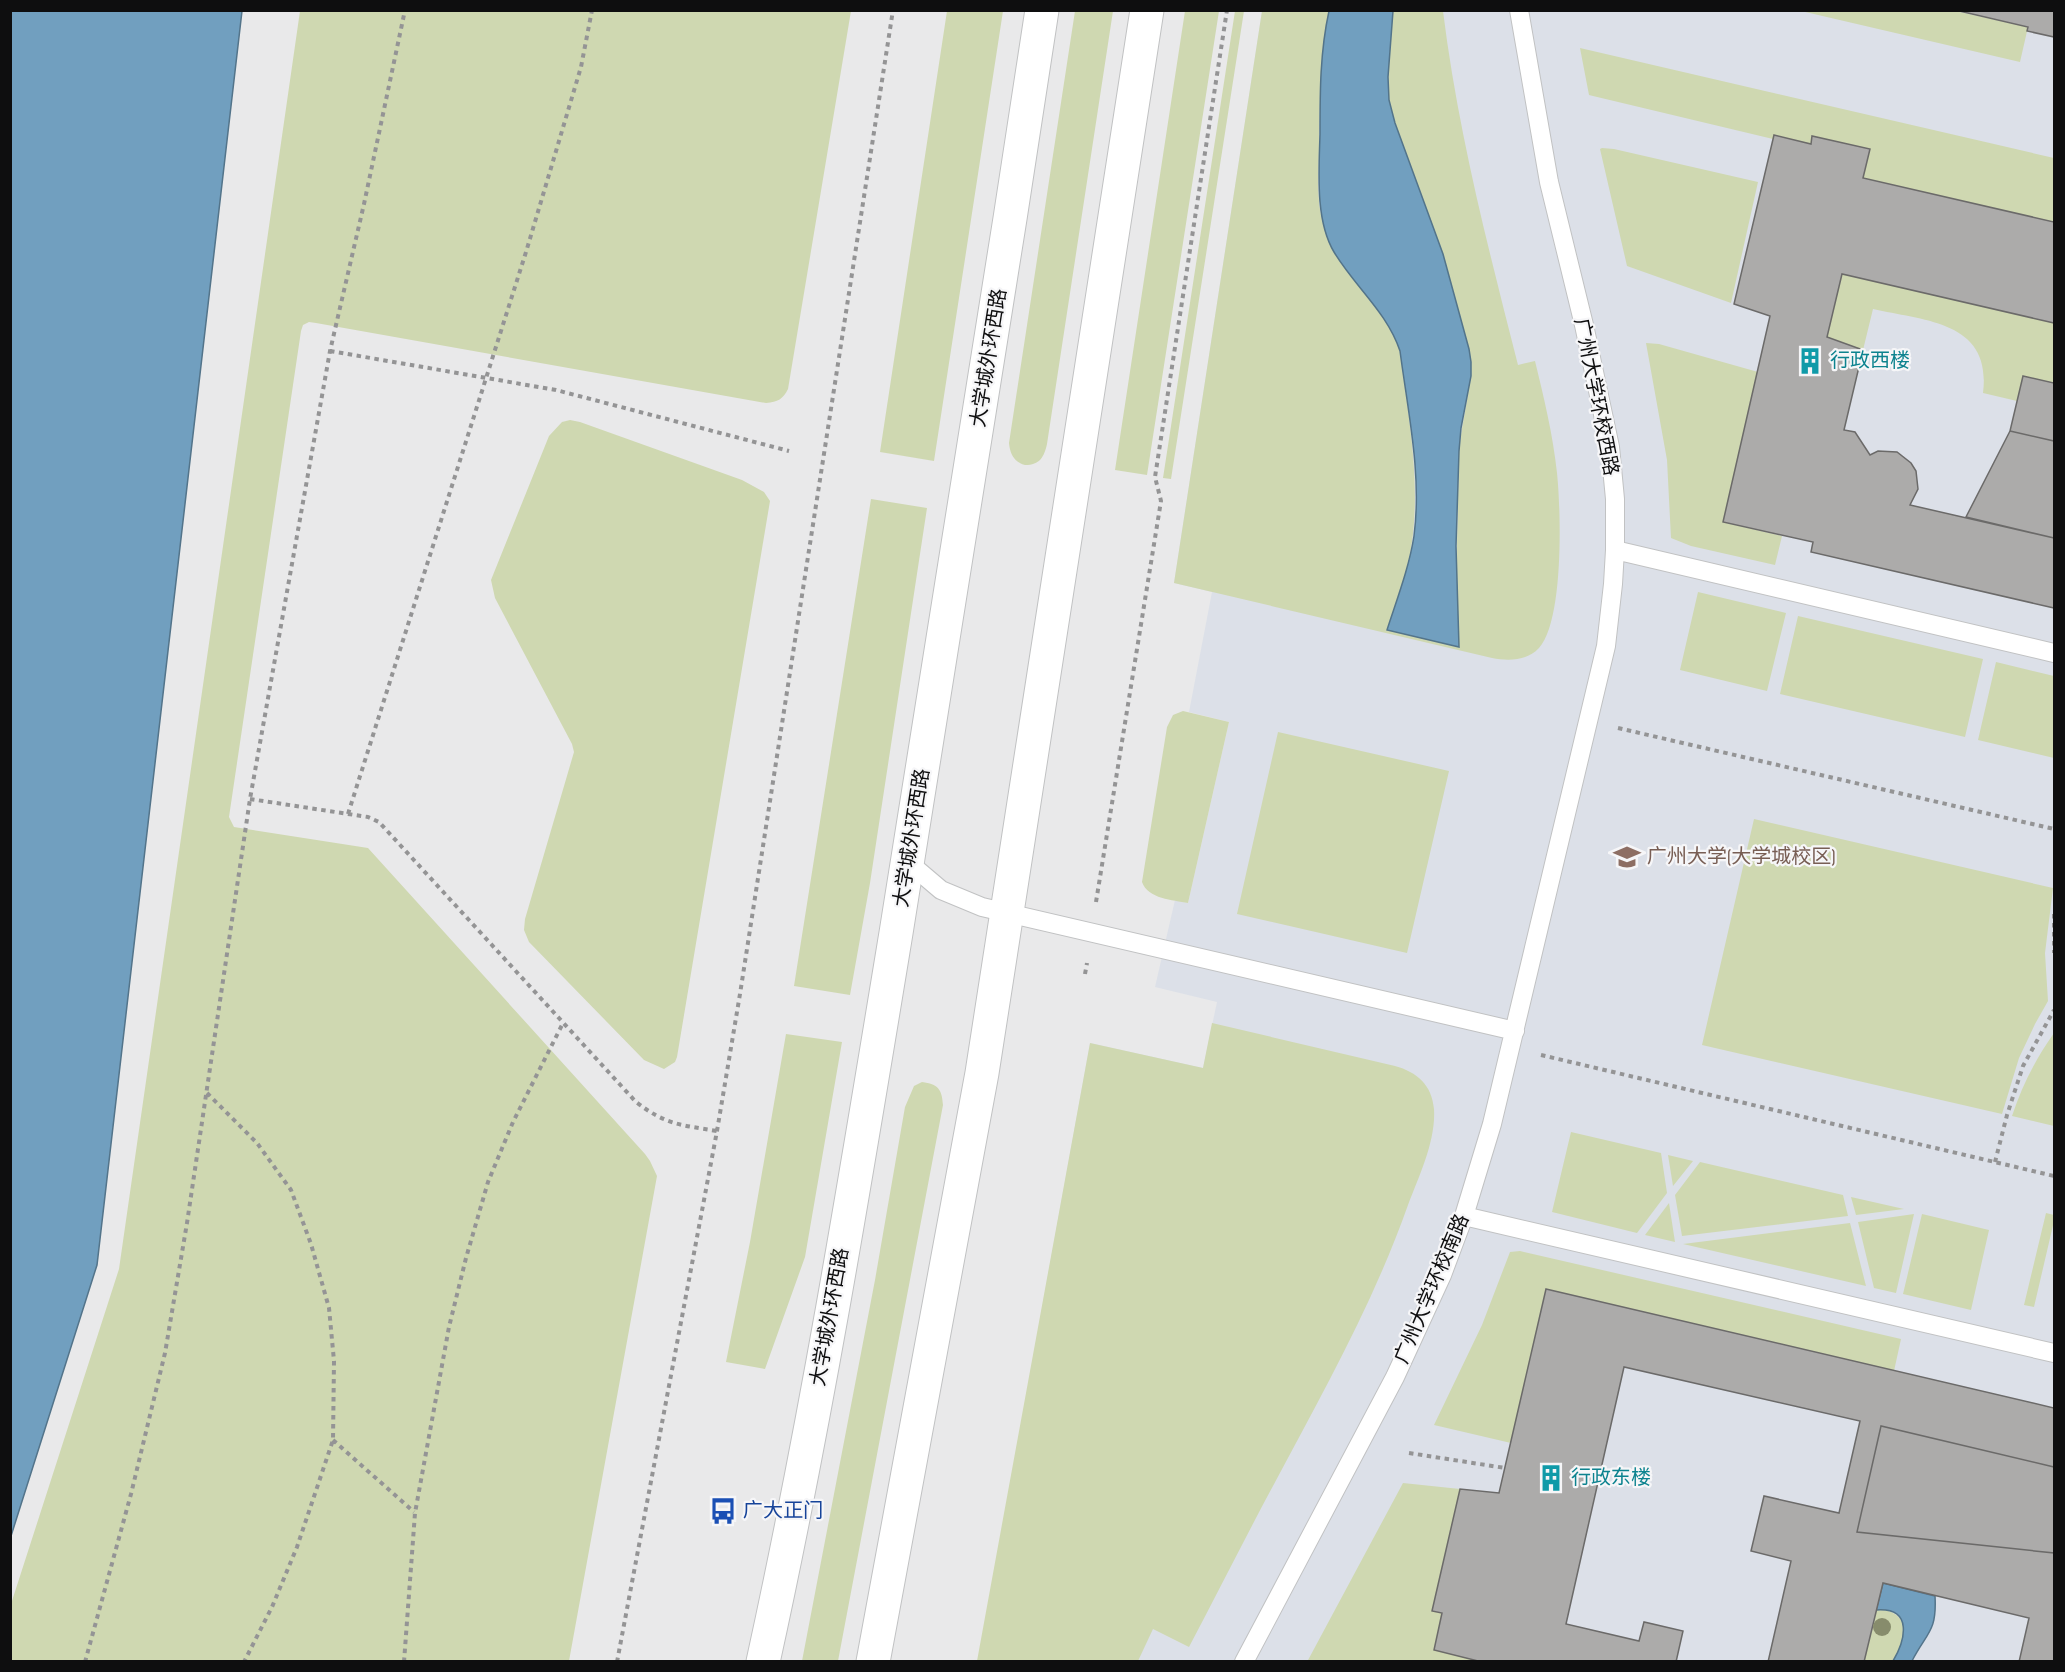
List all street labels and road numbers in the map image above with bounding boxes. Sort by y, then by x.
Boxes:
street label: 大学城外环西路 [966,287,1012,429]
street label: 广州大学环校西路 [1569,316,1623,478]
street label: 大学城外环西路 [889,767,935,909]
street label: 广州大学环校南路 [1390,1211,1474,1367]
street label: 大学城外环西路 [806,1246,854,1388]

